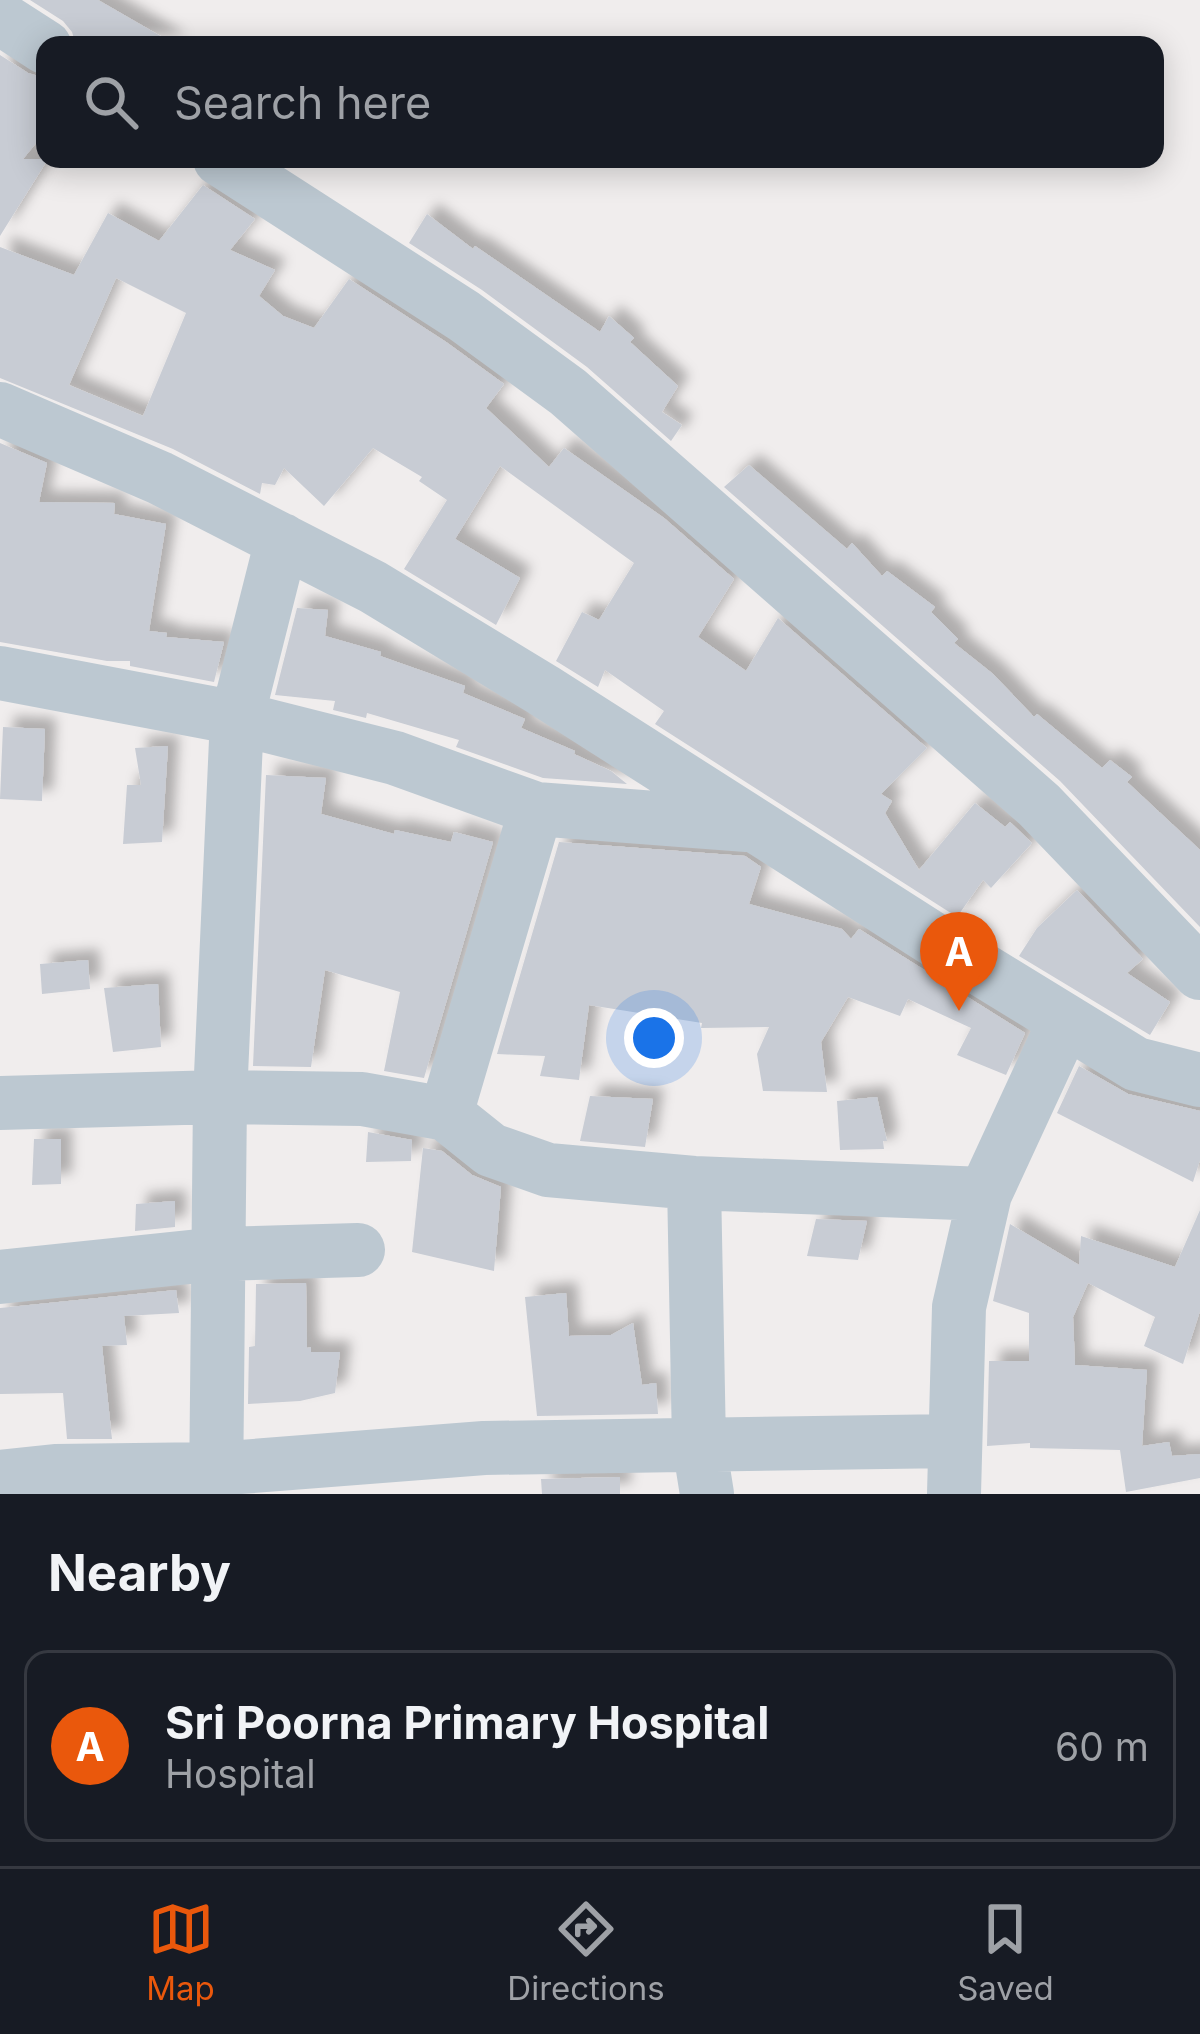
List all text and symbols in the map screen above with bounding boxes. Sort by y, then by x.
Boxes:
search box [36,36,1164,168]
icon: search [78,69,144,135]
text: Search here [174,75,431,130]
pin: A [920,912,998,1011]
your location [624,1008,684,1068]
text: Nearby [48,1542,231,1603]
text: Sri Poorna Primary Hospital [165,1695,769,1750]
text: A [75,1723,105,1770]
text: 60 m [1055,1723,1149,1770]
text: Hospital [165,1750,316,1797]
tab: Map [146,1896,215,2008]
tab: Directions [507,1896,665,2008]
tab: Saved [957,1896,1054,2008]

